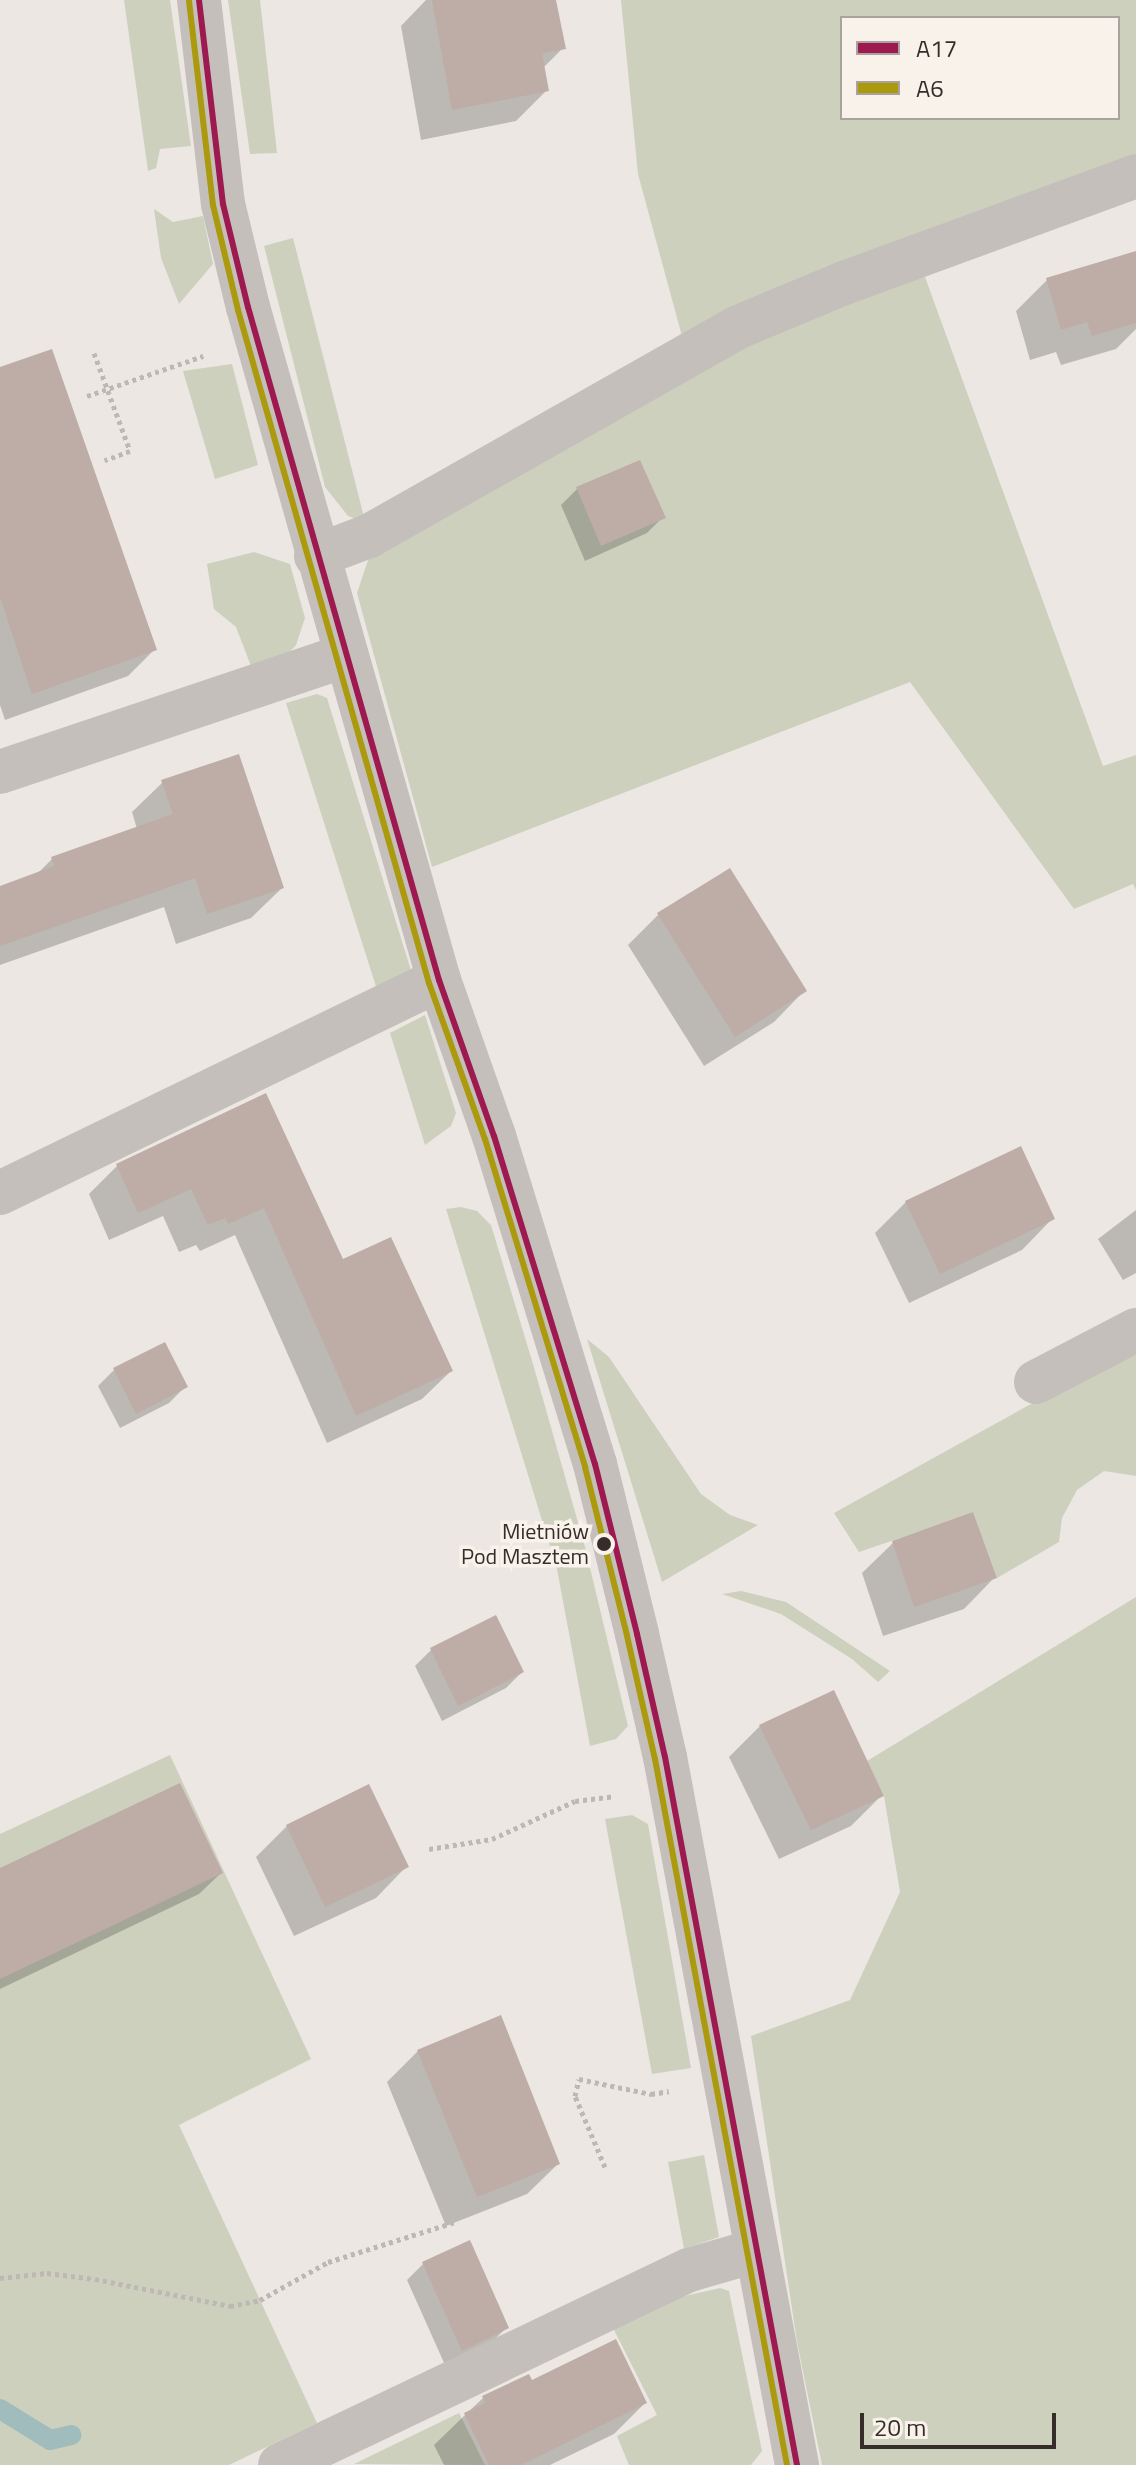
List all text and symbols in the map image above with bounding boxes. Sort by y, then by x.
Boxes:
legend [840,16,1120,120]
text: A17 [916,30,957,66]
text: A6 [916,70,944,106]
place label: Mietniów Pod Masztem [461,1518,589,1570]
marker: Mietniów Pod Masztem [596,1536,612,1552]
scale bar [864,2397,1060,2447]
text: 20 m [874,2409,926,2445]

